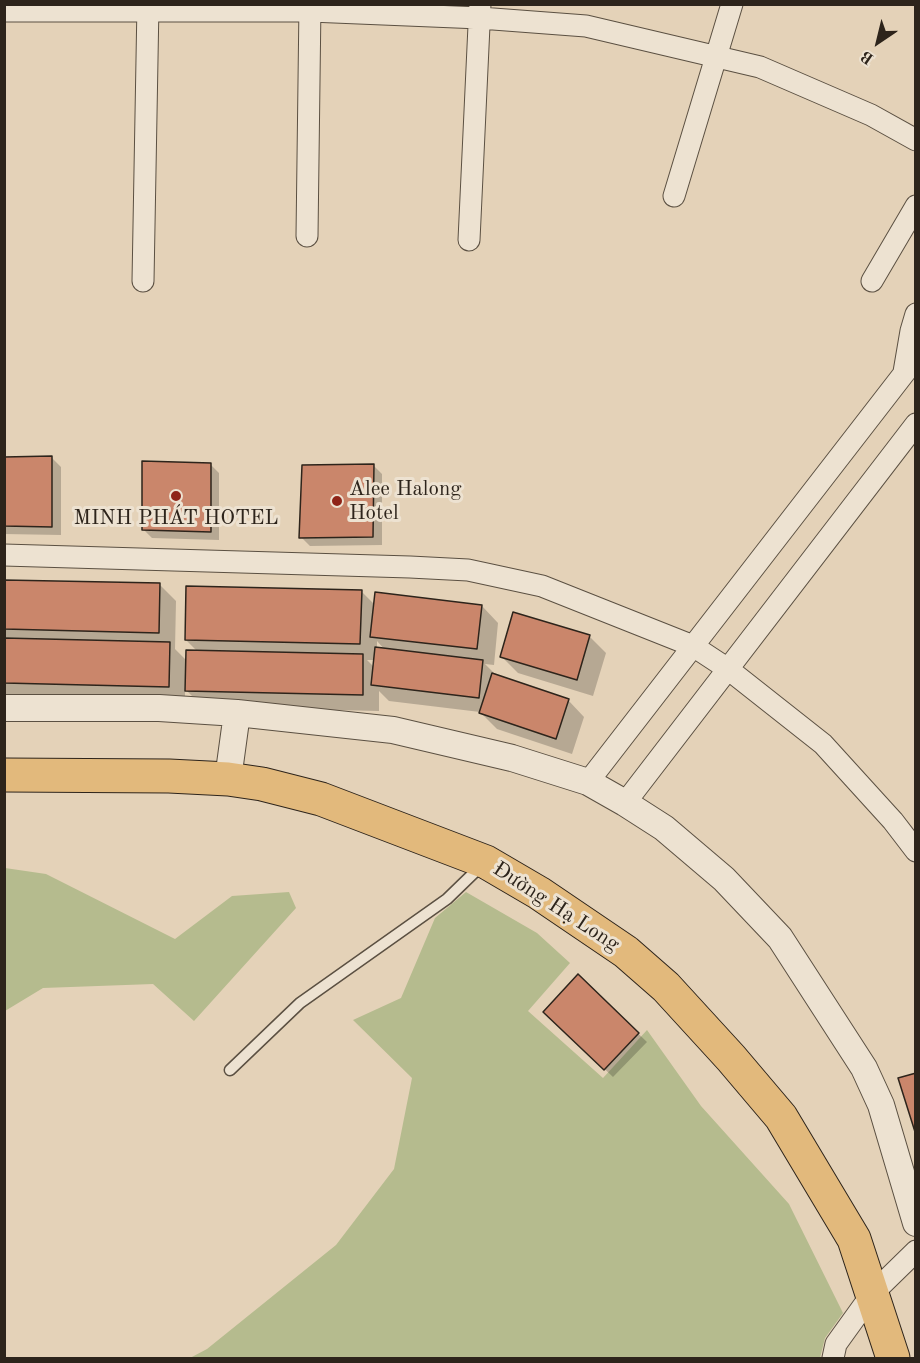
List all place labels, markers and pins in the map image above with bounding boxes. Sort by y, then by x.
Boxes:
place label: Alee Halong Hotel [349,476,462,526]
marker: MINH PHÁT HOTEL [169,489,183,503]
marker: Alee Halong Hotel [330,494,344,508]
place label: MINH PHÁT HOTEL [73,505,279,531]

